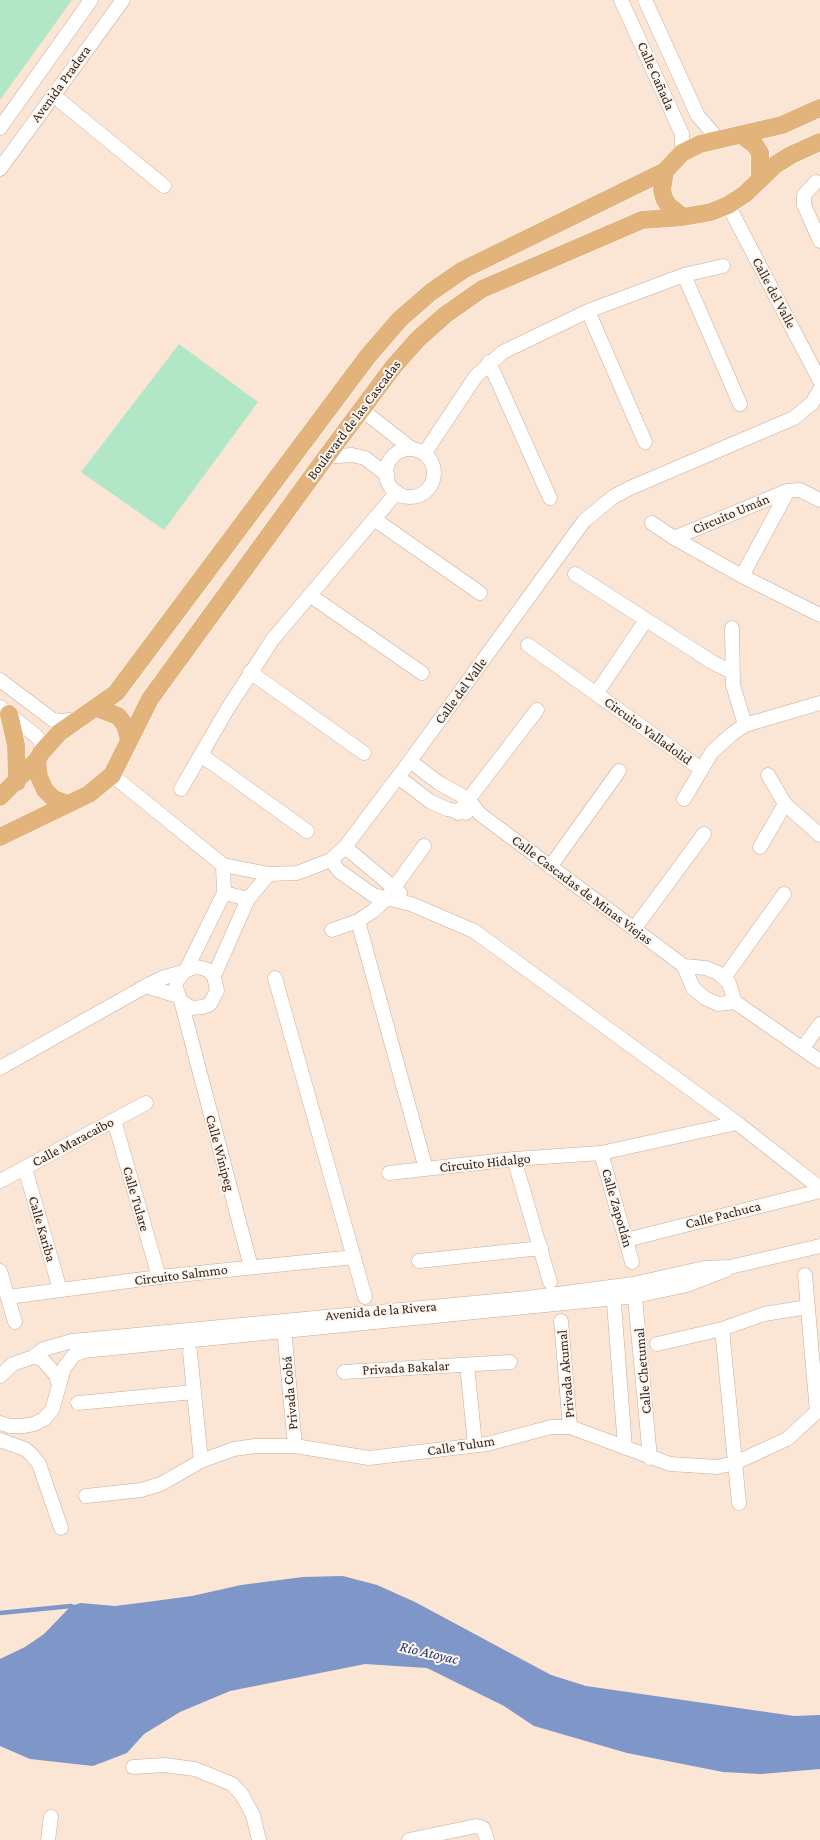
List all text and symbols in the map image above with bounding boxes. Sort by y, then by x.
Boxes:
street label: Calle Cañada [633,39,679,113]
street label: Avenida Pradera [28,42,94,126]
street label: Calle del Valle [748,255,800,331]
street label: Boulevard de las Cascadas [303,357,405,483]
street label: Circuito Umán [690,490,772,538]
street label: Calle del Valle [431,655,491,727]
street label: Circuito Valladolid [601,694,695,768]
street label: Calle Cascadas de Minas Viejas [508,832,656,948]
street label: Calle Maracaibo [29,1113,117,1171]
street label: Calle Winipeg [202,1113,238,1193]
street label: Circuito Hidalgo [439,1150,531,1176]
street label: Calle Tulare [119,1165,153,1233]
street label: Calle Zapotlán [598,1167,636,1249]
street label: Calle Kariba [25,1194,59,1264]
street label: Calle Pachuca [684,1198,762,1232]
street label: Circuito Salmmo [133,1261,229,1289]
street label: Avenida de la Rivera [325,1298,437,1324]
street label: Calle Chetumal [631,1327,655,1415]
street label: Privada Akumal [554,1329,578,1419]
street label: Privada Cobá [278,1356,302,1430]
street label: Privada Bakalar [362,1357,450,1379]
street label: Calle Tulum [426,1432,496,1460]
water label: Río Atoyac [398,1638,460,1668]

